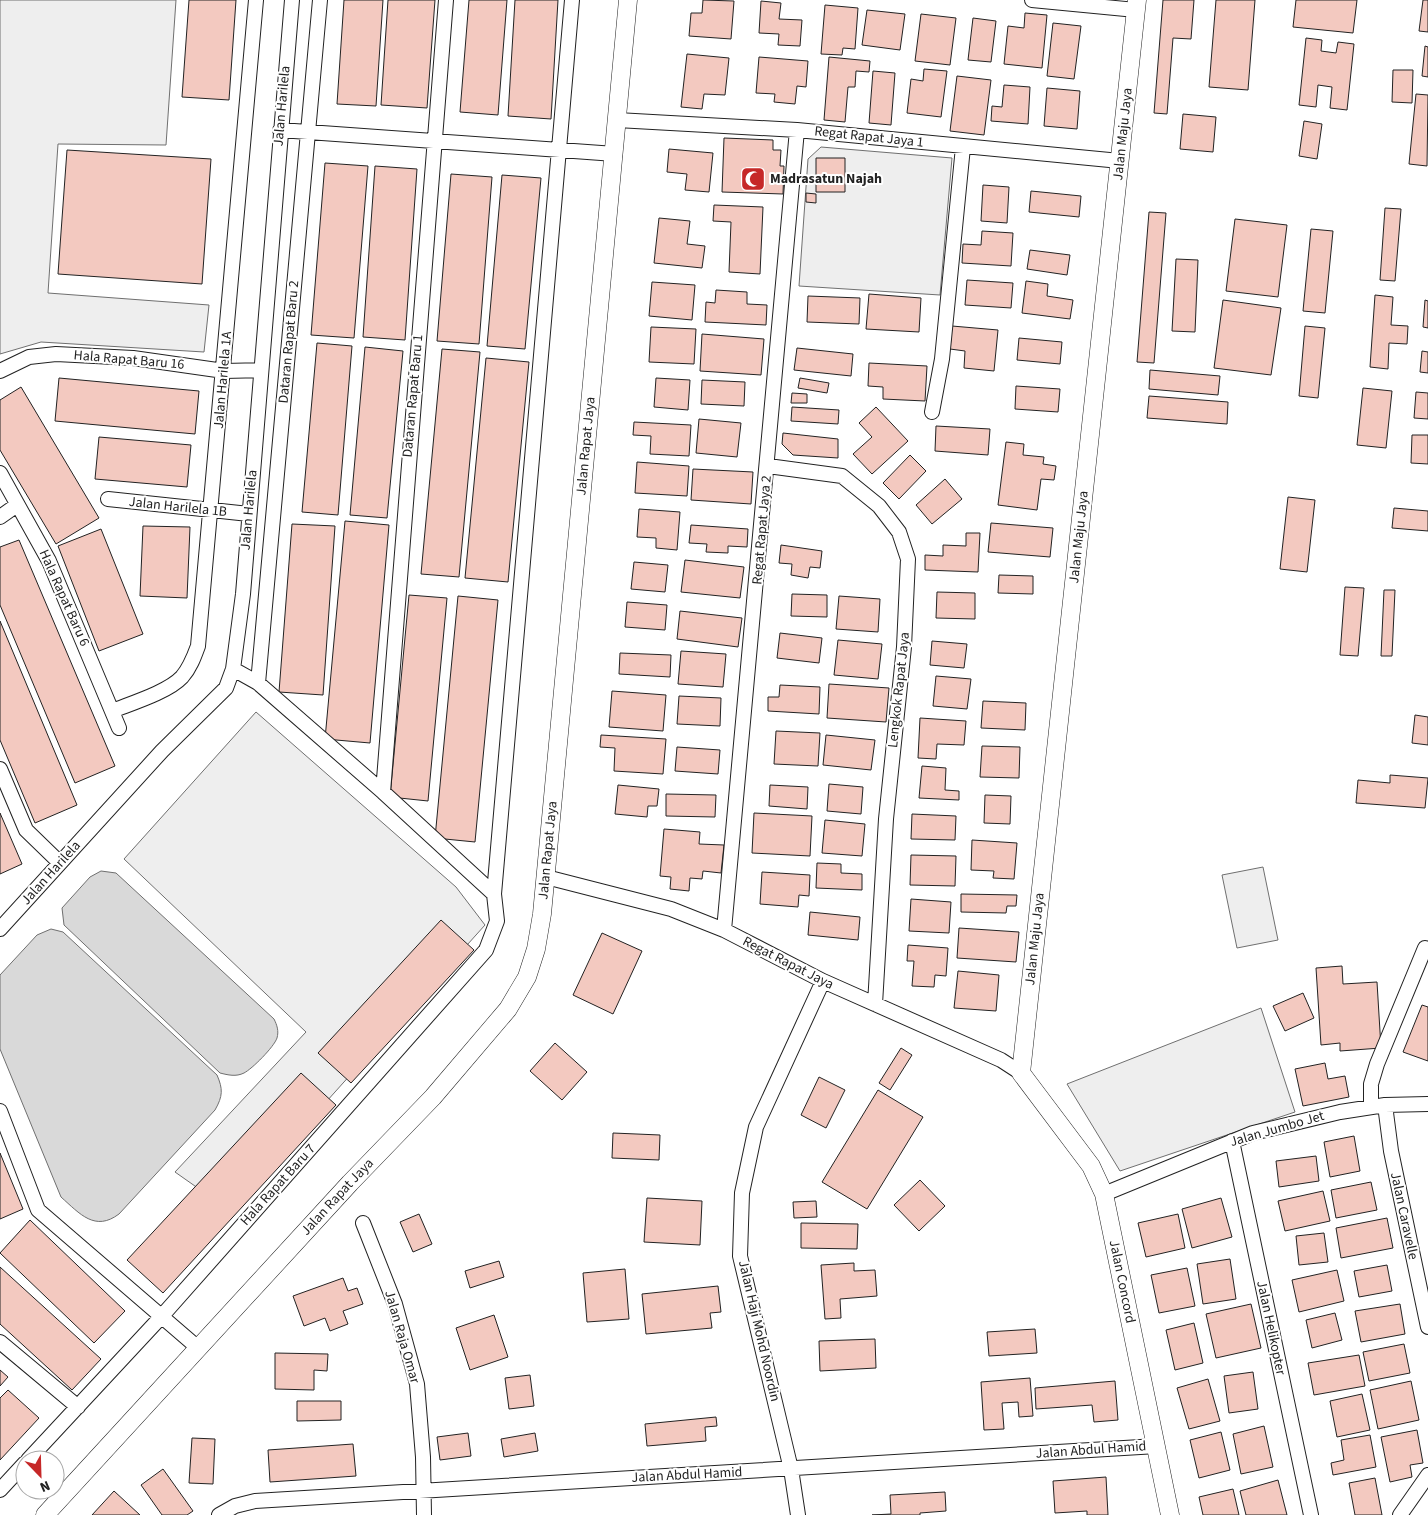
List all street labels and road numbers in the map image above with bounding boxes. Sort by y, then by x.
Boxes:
street label: Jalan Harilela [269,65,295,147]
street label: Jalan Maju Jaya [1108,87,1138,181]
street label: Regat Rapat Jaya 1 [813,121,925,153]
street label: Dataran Rapat Baru 2 [274,280,304,404]
street label: Jalan Harilela 1A [209,330,237,430]
street label: Dataran Rapat Baru 1 [398,334,428,458]
street label: Hala Rapat Baru 16 [73,345,185,375]
street label: Jalan Rapat Jaya [571,396,601,496]
street label: Jalan Harilela [236,469,262,551]
street label: Regat Rapat Jaya 2 [747,474,777,585]
street label: Jalan Maju Jaya [1064,490,1094,584]
street label: Jalan Harilela 1B [128,492,228,522]
street label: Hala Rapat Baru 6 [34,546,94,650]
street label: Lengkok Rapat Jaya [883,631,915,749]
street label: Jalan Rapat Jaya [533,800,563,901]
street label: Jalan Harilela [17,836,85,910]
street label: Jalan Maju Jaya [1020,892,1050,986]
street label: Regat Rapat Jaya [739,931,837,995]
street label: Jalan Jumbo Jet [1228,1106,1327,1152]
street label: Hala Rapat Baru 7 [236,1140,320,1230]
street label: Jalan Rapat Jaya [296,1154,378,1240]
street label: Jalan Caravelle [1385,1170,1423,1262]
street label: Jalan Concord [1104,1238,1140,1325]
street label: Jalan Haji Mohd Noordin [733,1258,785,1404]
street label: Jalan Helikopter [1251,1279,1291,1377]
street label: Jalan Raja Omar [379,1288,425,1386]
street label: Jalan Abdul Hamid [1035,1436,1147,1464]
street label: Jalan Abdul Hamid [631,1462,743,1488]

